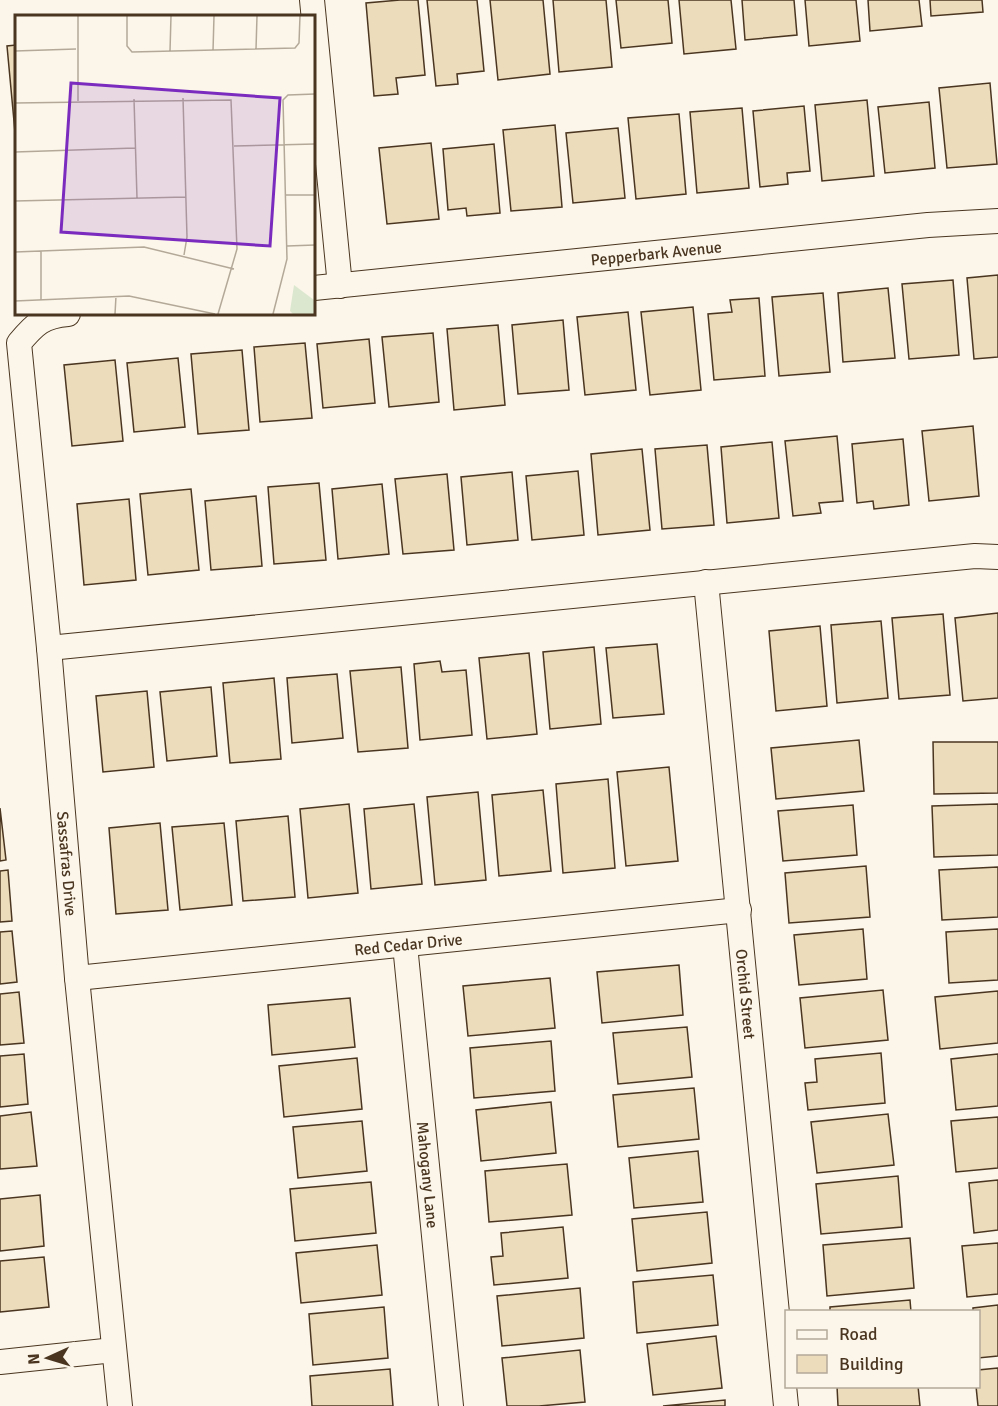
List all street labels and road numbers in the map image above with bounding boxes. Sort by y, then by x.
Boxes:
street label: Pepperbark Avenue [590,237,723,271]
street label: Sassafras Drive [52,811,81,917]
street label: Red Cedar Drive [353,929,464,960]
street label: Orchid Street [731,948,759,1041]
street label: Mahogany Lane [412,1121,442,1229]

